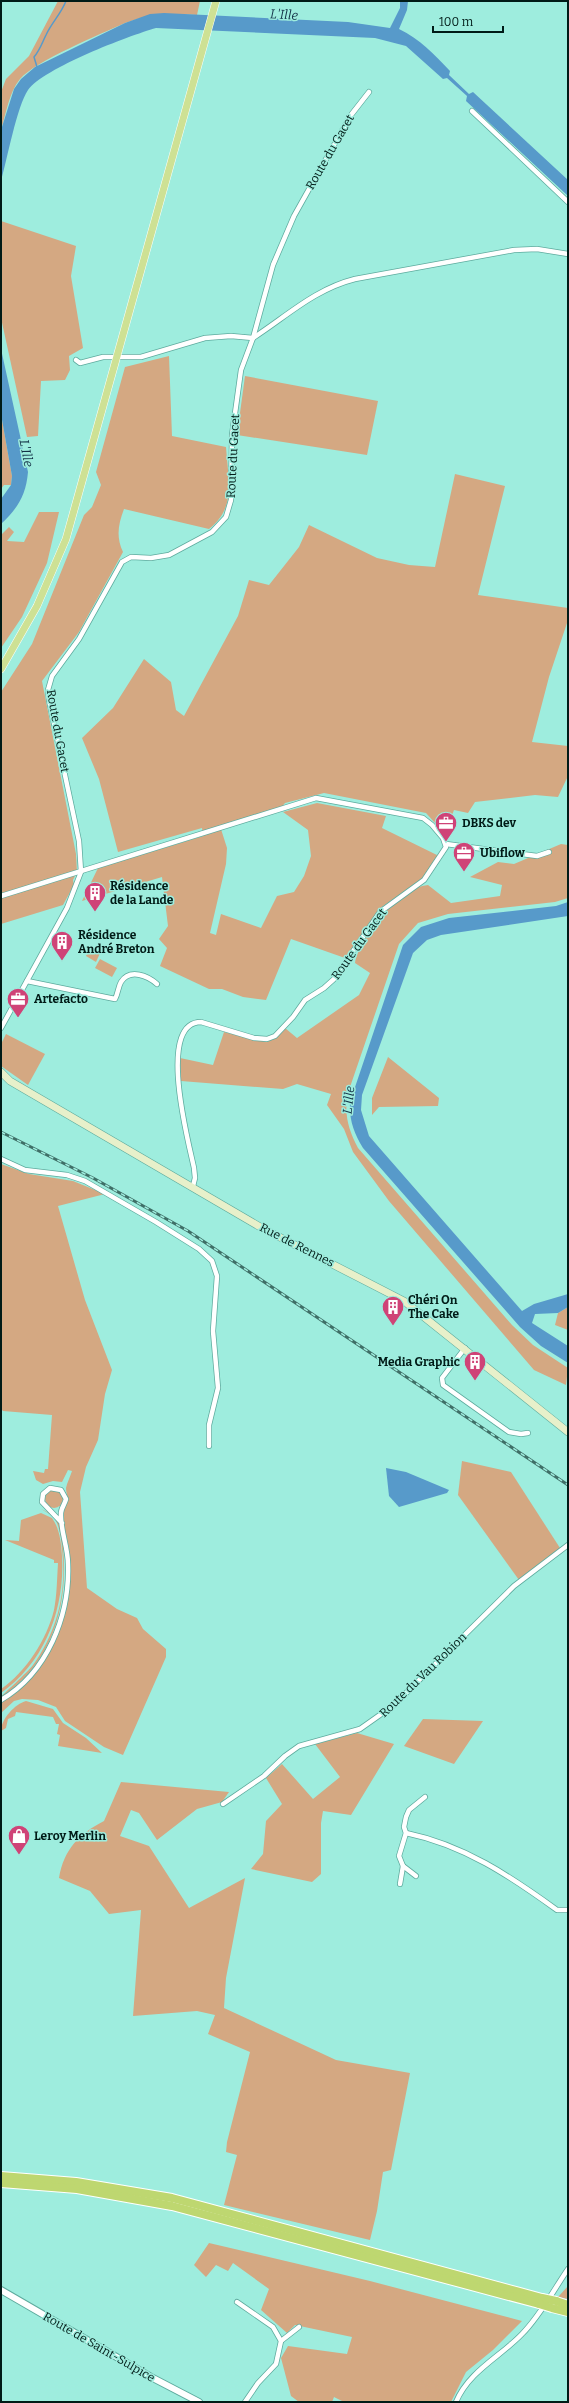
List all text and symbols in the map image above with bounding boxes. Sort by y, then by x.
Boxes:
water label: L'Ille [270,6,299,23]
scale bar [433,8,503,34]
text: 100 m [439,15,474,29]
street label: Route du Gacet [303,111,357,192]
street label: Route du Gacet [224,413,242,498]
water label: L'Ille [16,438,37,469]
street label: Route du Gacet [44,688,72,774]
office icon: DBKS dev [433,810,459,843]
place label: DBKS dev [462,816,517,830]
office icon: Ubiflow [451,840,477,873]
place label: Ubiflow [480,846,526,860]
place label: Résidence de la Lande [110,879,174,907]
building icon: Résidence de la Lande [82,880,108,913]
street label: Route du Gacet [329,905,390,982]
place label: Résidence André Breton [78,928,155,956]
building icon: Résidence André Breton [49,929,75,962]
office icon: Artefacto [5,986,31,1019]
place label: Artefacto [34,992,88,1006]
water label: L'Ille [340,1085,357,1115]
street label: Rue de Rennes [257,1220,337,1270]
place label: Chéri On The Cake [408,1293,459,1321]
building icon: Chéri On The Cake [380,1294,406,1327]
building icon: Media Graphic [462,1349,488,1382]
place label: Media Graphic [378,1355,460,1369]
street label: Route du Vau Robion [377,1630,470,1720]
shop icon: Leroy Merlin [6,1823,32,1856]
place label: Leroy Merlin [34,1829,106,1843]
street label: Route de Saint-Sulpice [41,2309,157,2385]

